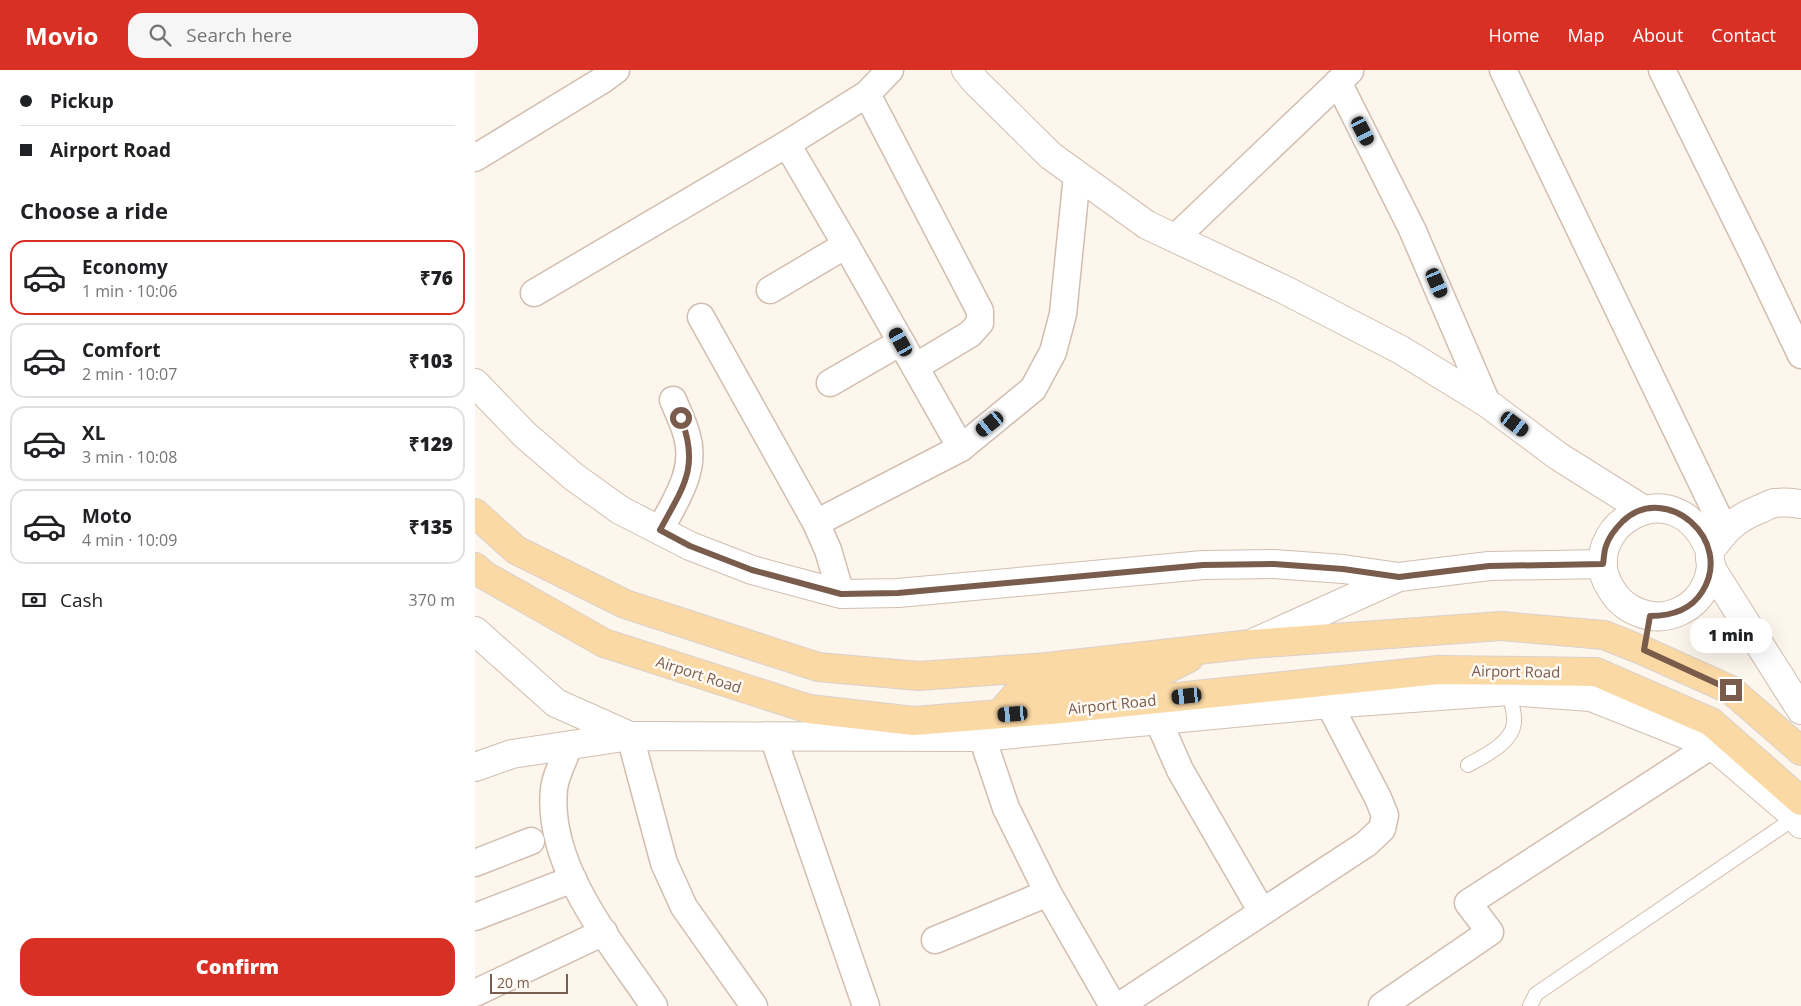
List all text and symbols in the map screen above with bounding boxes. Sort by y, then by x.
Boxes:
search box [128,13,478,58]
text: Movio [25,19,98,52]
icon: search [146,21,174,49]
text: Search here [186,22,292,48]
text: Home [1489,23,1539,47]
text: Map [1567,23,1605,47]
text: About [1633,23,1683,47]
text: Contact [1711,23,1776,47]
text: Pickup [50,88,114,114]
car [1349,114,1376,148]
text: Airport Road [50,137,171,163]
text: Choose a ride [20,195,168,225]
text: Economy [82,254,168,280]
icon: car [22,255,67,300]
text: ₹76 [420,265,453,291]
car [1424,266,1449,300]
text: 1 min · 10:06 [82,280,177,302]
car [887,325,914,359]
text: Comfort [82,337,161,363]
icon: car [22,338,67,383]
text: ₹103 [409,348,453,374]
text: 2 min · 10:07 [82,363,177,385]
route start [670,407,692,429]
car [973,409,1006,439]
car [1498,409,1531,439]
text: XL [82,420,105,446]
icon: car [22,421,67,466]
text: ₹129 [409,431,453,457]
text: 3 min · 10:08 [82,446,177,468]
text: Moto [82,503,132,529]
icon: car [22,504,67,549]
text: ₹135 [409,514,453,540]
text: 4 min · 10:09 [82,529,177,551]
icon: cash [20,586,48,614]
text: Cash [60,587,103,613]
text: 370 m [409,589,455,611]
callout: 1 min [1690,618,1772,652]
text: 1 min [1708,624,1754,646]
street label: Airport Road [654,651,744,697]
street label: Airport Road [1471,660,1561,682]
route end [1720,679,1742,701]
car [1171,687,1202,705]
street label: Airport Road [1067,689,1157,719]
car [997,705,1028,723]
button: Confirm [20,938,455,996]
scale bar [490,971,567,994]
text: 20 m [497,973,530,992]

